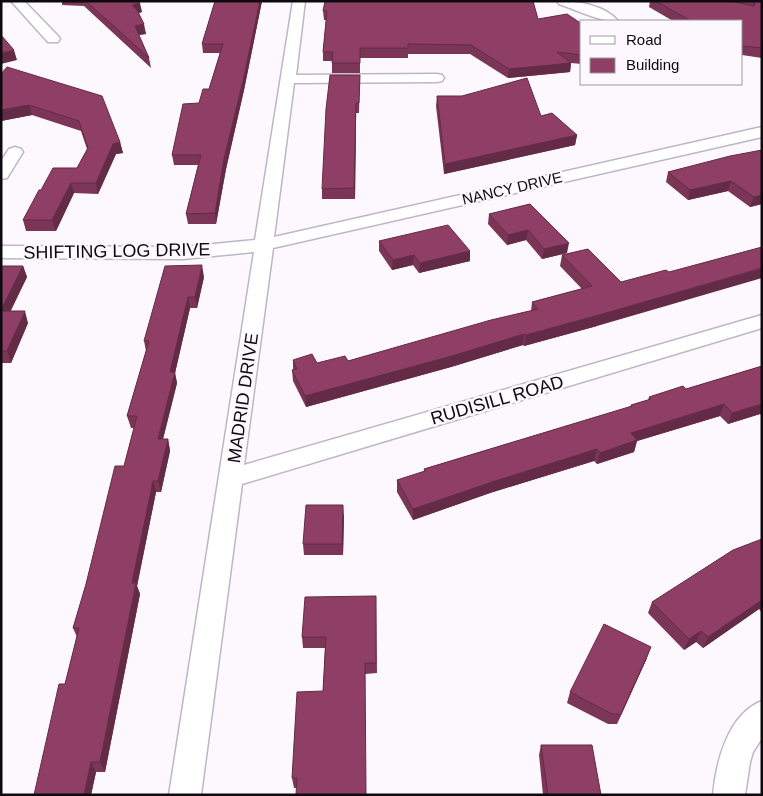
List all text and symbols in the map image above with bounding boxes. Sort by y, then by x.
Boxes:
legend [580,20,743,85]
text: Road [626,31,662,48]
text: Building [626,56,679,73]
street label: NANCY DRIVE [460,168,564,208]
street label: SHIFTING LOG DRIVE [23,239,211,263]
street label: MADRID DRIVE [224,332,262,464]
street label: RUDISILL ROAD [428,371,566,429]

